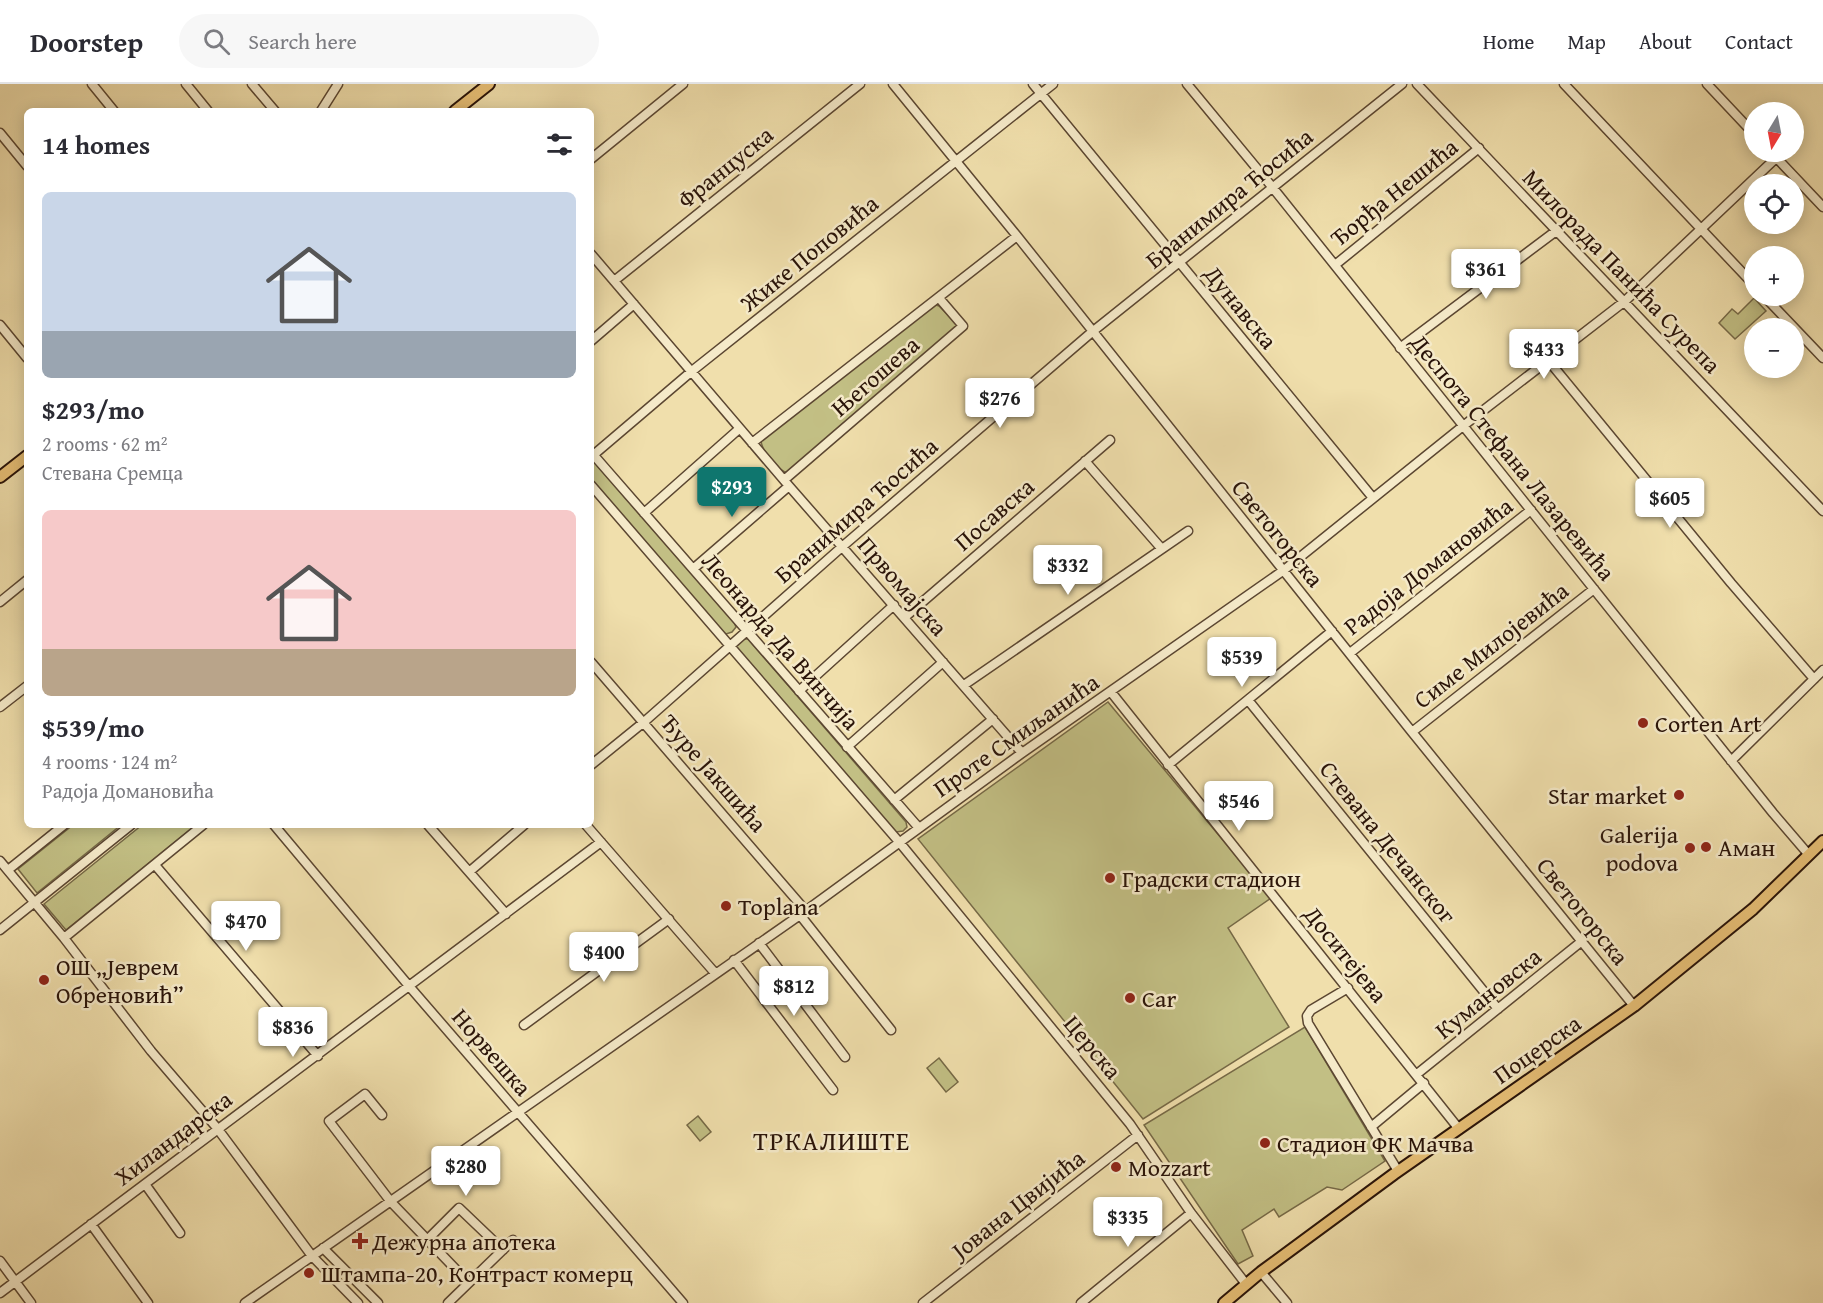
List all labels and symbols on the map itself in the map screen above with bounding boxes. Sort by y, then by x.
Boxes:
north arrow [1744,102,1804,162]
street label: Француска [670,117,781,217]
street label: Бранимира Ћосића [1138,119,1321,277]
street label: Ђорђа Нешића [1323,129,1466,255]
street label: Милорада Панића Сурепа [1515,161,1730,382]
street label: Жике Поповића [732,186,886,320]
pin: $361 [1450,249,1522,300]
street label: Дунавска [1196,257,1286,357]
street label: Деспота Стефана Лазаревића [1402,325,1624,589]
street label: Његошева [823,327,928,425]
pin: $433 [1508,329,1580,380]
pin: $276 [964,378,1036,429]
street label: Бранимира Ћосића [766,429,946,591]
pin: $293 [696,467,768,518]
street label: Посавска [946,469,1042,559]
street label: Светогорска [1224,472,1333,595]
pin: $605 [1634,478,1706,529]
street label: Радоја Домановића [1336,488,1520,643]
street label: Првомајска [850,528,957,644]
street label: Леонарда Да Винчија [694,544,869,738]
pin: $332 [1032,545,1104,596]
street label: Симе Милојевића [1406,573,1576,717]
pin: $539 [1206,637,1278,688]
street label: Проте Смиљанића [926,664,1107,805]
street label: Ђуре Јакшића [653,706,776,840]
place label: Corten Art [1655,706,1762,741]
marker: Corten Art [1636,716,1650,730]
street label: Стевана Дечанског [1311,753,1465,931]
place label: Star market [1548,778,1668,813]
pin: $546 [1203,781,1275,832]
marker: Star market [1672,788,1686,802]
place label: Galerija podova [1600,817,1679,880]
place label: Аман [1718,830,1775,865]
marker: Аман [1699,840,1713,854]
marker: Galerija podova [1683,841,1697,855]
street label: Светогорска [1529,850,1638,973]
place label: Градски стадион [1122,861,1301,896]
marker: Градски стадион [1103,871,1117,885]
place label: Toplana [738,889,819,924]
street label: Доситејева [1295,897,1397,1011]
marker: Toplana [719,899,733,913]
pin: $470 [210,901,282,952]
pin: $400 [568,932,640,983]
street label: Кумановска [1427,939,1549,1047]
place label: ОШ „Јеврем Обреновић” [56,949,184,1012]
pin: $812 [758,966,830,1017]
marker: ОШ „Јеврем Обреновић” [37,973,51,987]
place label: Car [1142,981,1176,1016]
marker: Car [1123,991,1137,1005]
street label: Норвешка [444,1000,540,1104]
street label: Поцерска [1486,1006,1589,1092]
pin: $836 [257,1007,329,1058]
street label: Церска [1056,1007,1131,1087]
street label: Хиландарска [107,1082,240,1194]
district label: ТРКАЛИШТЕ [753,1121,911,1160]
place label: Стадион ФК Мачва [1277,1126,1474,1161]
marker: Стадион ФК Мачва [1258,1136,1272,1150]
street label: Јована Цвијића [942,1140,1093,1269]
pin: $280 [430,1146,502,1197]
place label: Mozzart [1128,1150,1211,1185]
marker: Mozzart [1109,1160,1123,1174]
pin: $335 [1092,1197,1164,1248]
place label: Дежурна апотека [371,1224,557,1259]
marker: Дежурна апотека [353,1234,367,1248]
place label: Штампа-20, Контраст комерц [321,1256,633,1291]
marker: Штампа-20, Контраст комерц [302,1266,316,1280]

